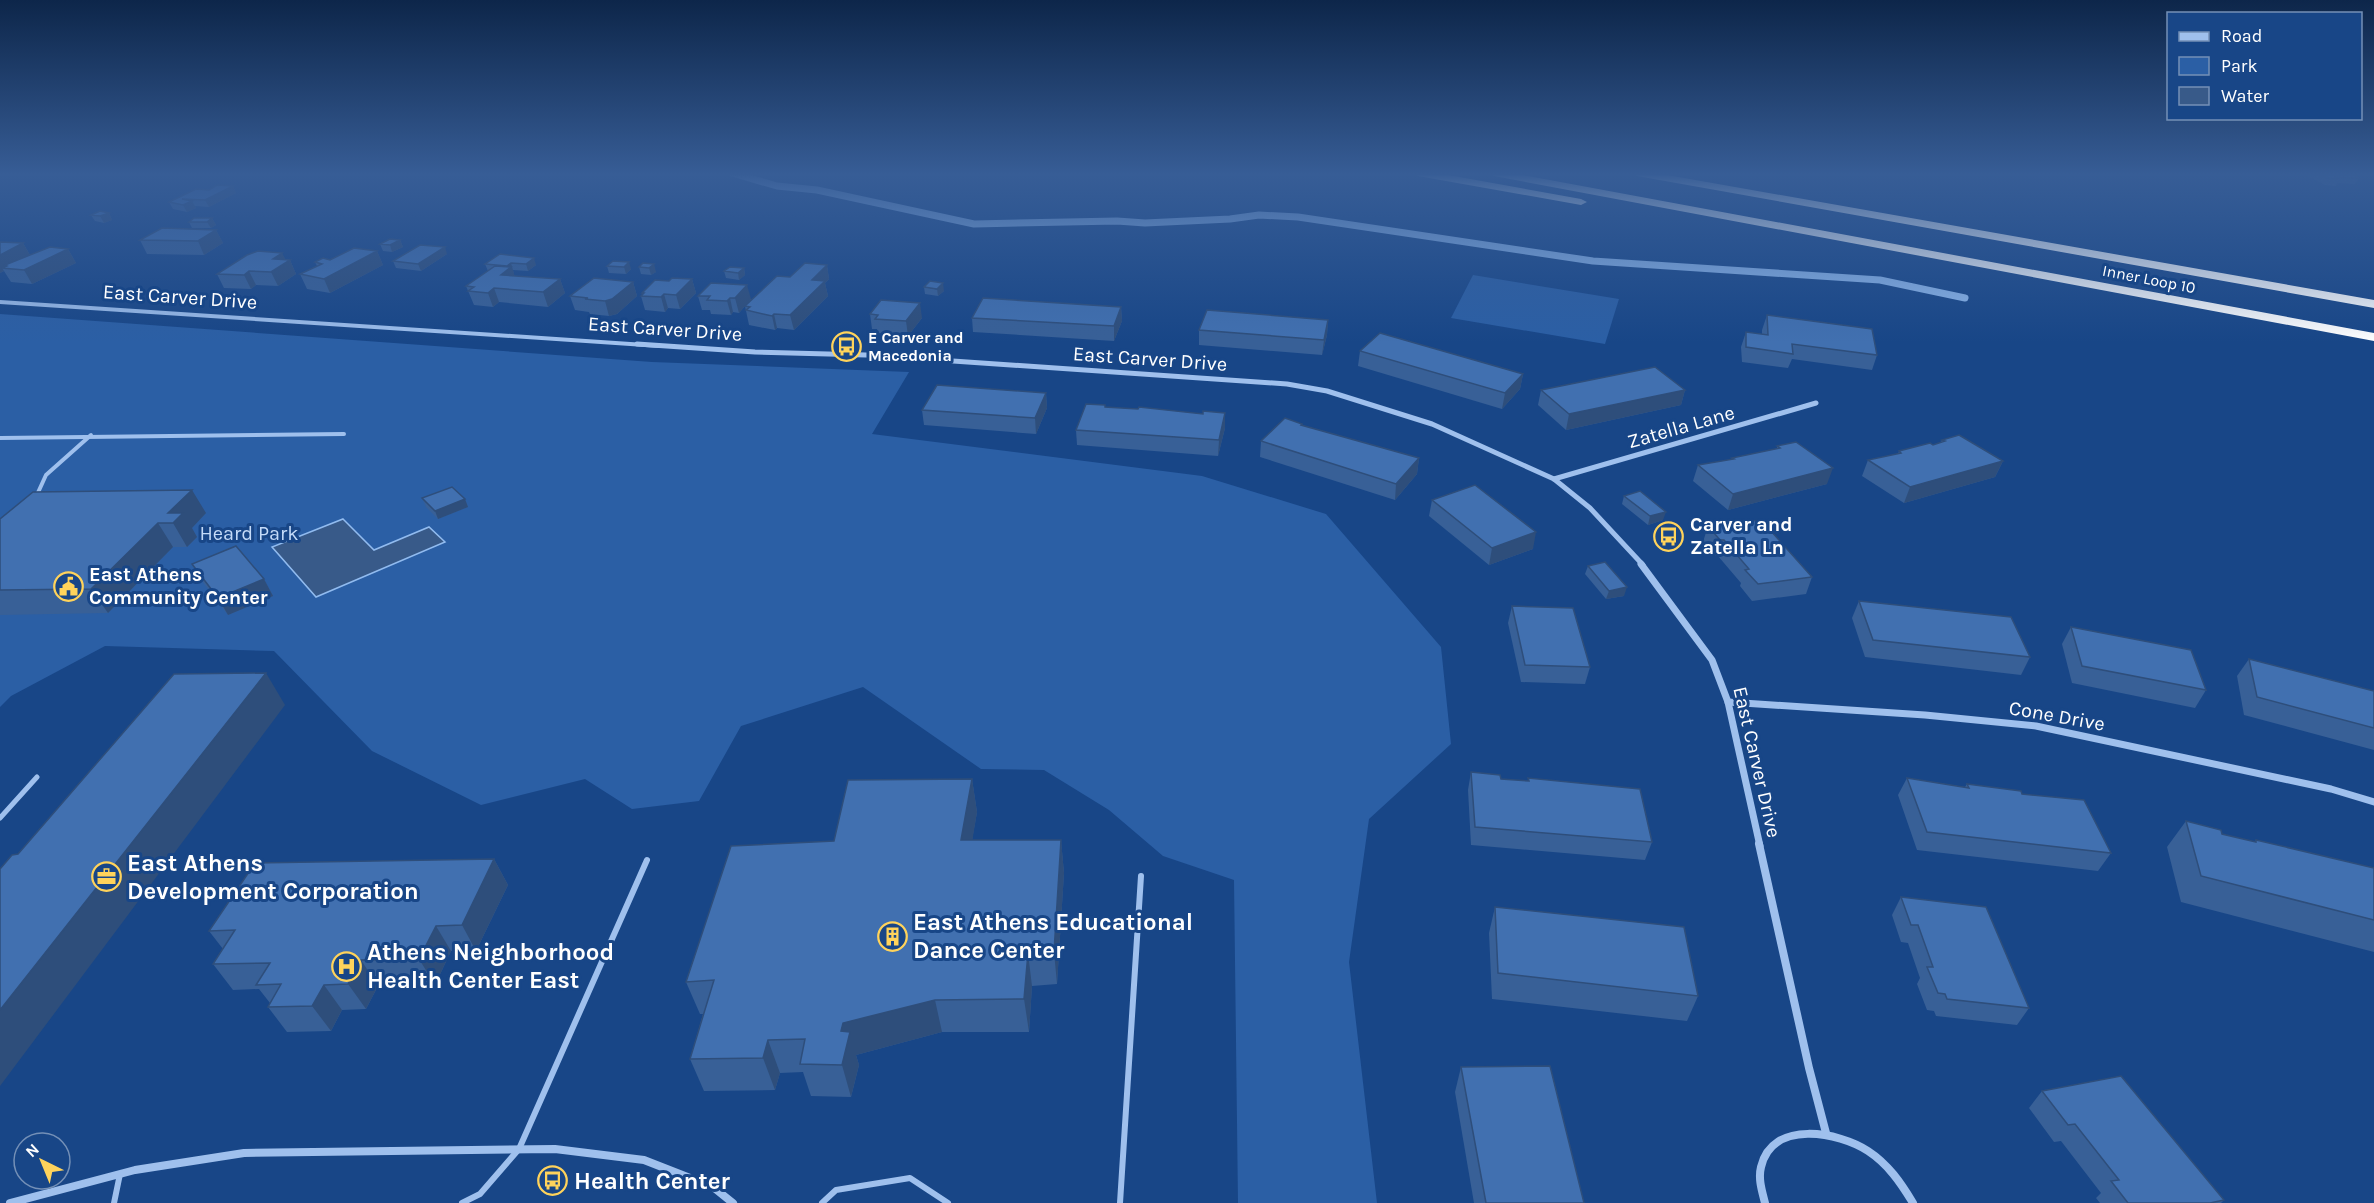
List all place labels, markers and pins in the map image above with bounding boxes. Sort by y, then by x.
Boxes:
place label: E Carver and Macedonia [868,328,963,365]
bus stop icon: E Carver and Macedonia [831,330,863,362]
place label: Carver and Zatella Ln [1690,513,1793,559]
bus stop icon: Carver and Zatella Ln [1653,520,1685,552]
place label: East Athens Community Center [89,563,268,609]
public building icon: East Athens Community Center [52,570,84,602]
place label: East Athens Development Corporation [127,849,419,905]
office icon: East Athens Development Corporation [90,861,122,893]
place label: East Athens Educational Dance Center [913,908,1193,964]
building icon: East Athens Educational Dance Center [876,920,908,952]
place label: Athens Neighborhood Health Center East [367,938,614,994]
hospital icon: Athens Neighborhood Health Center East [330,950,362,982]
bus stop icon: Health Center [537,1165,569,1197]
place label: Health Center [574,1167,731,1195]

